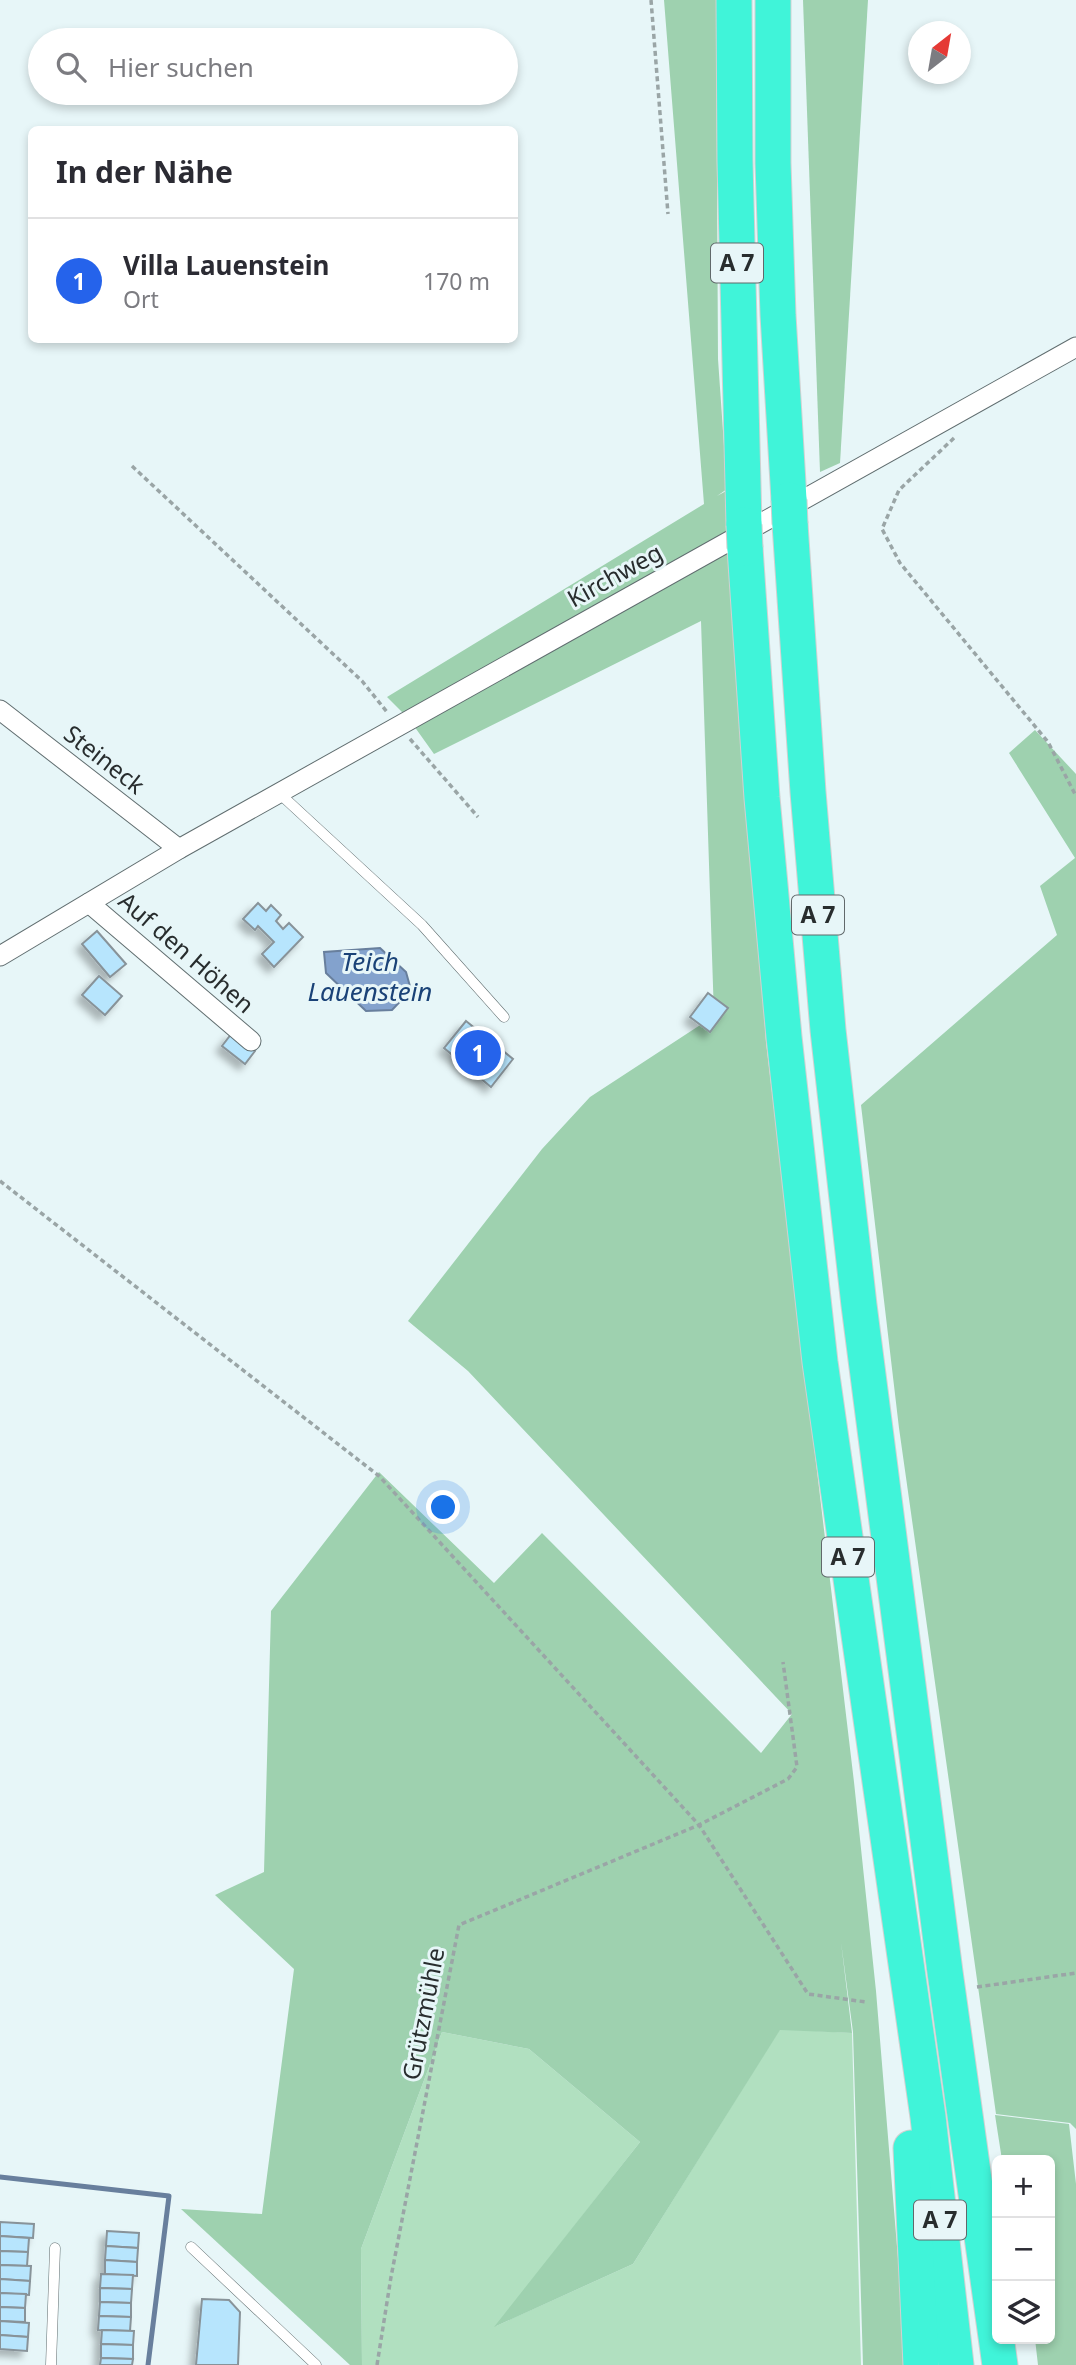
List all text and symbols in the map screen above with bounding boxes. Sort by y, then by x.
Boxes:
north arrow [908,21,971,84]
search box [28,28,518,105]
icon: search [52,48,90,86]
text: Hier suchen [108,49,254,85]
text: In der Nähe [56,151,233,192]
road number: A 7 [711,244,763,282]
text: Villa Lauenstein [123,247,329,283]
text: 1 [72,265,86,297]
text: 170 m [423,265,490,297]
text: Ort [123,283,159,315]
street label: Kirchweg [561,535,668,614]
street label: Steineck [58,717,152,801]
street label: Auf den Höhen [112,884,262,1020]
road number: A 7 [792,896,844,934]
water label: Teich Lauenstein [308,943,432,1009]
pin: 1 [455,1027,501,1079]
your location [426,1490,460,1524]
road number: A 7 [822,1538,874,1576]
street label: Grützmühle [394,1945,452,2083]
map controls [992,2155,1055,2344]
button: + [992,2155,1055,2218]
road number: A 7 [914,2200,966,2240]
button: − [992,2218,1055,2281]
button: layers [992,2281,1055,2344]

